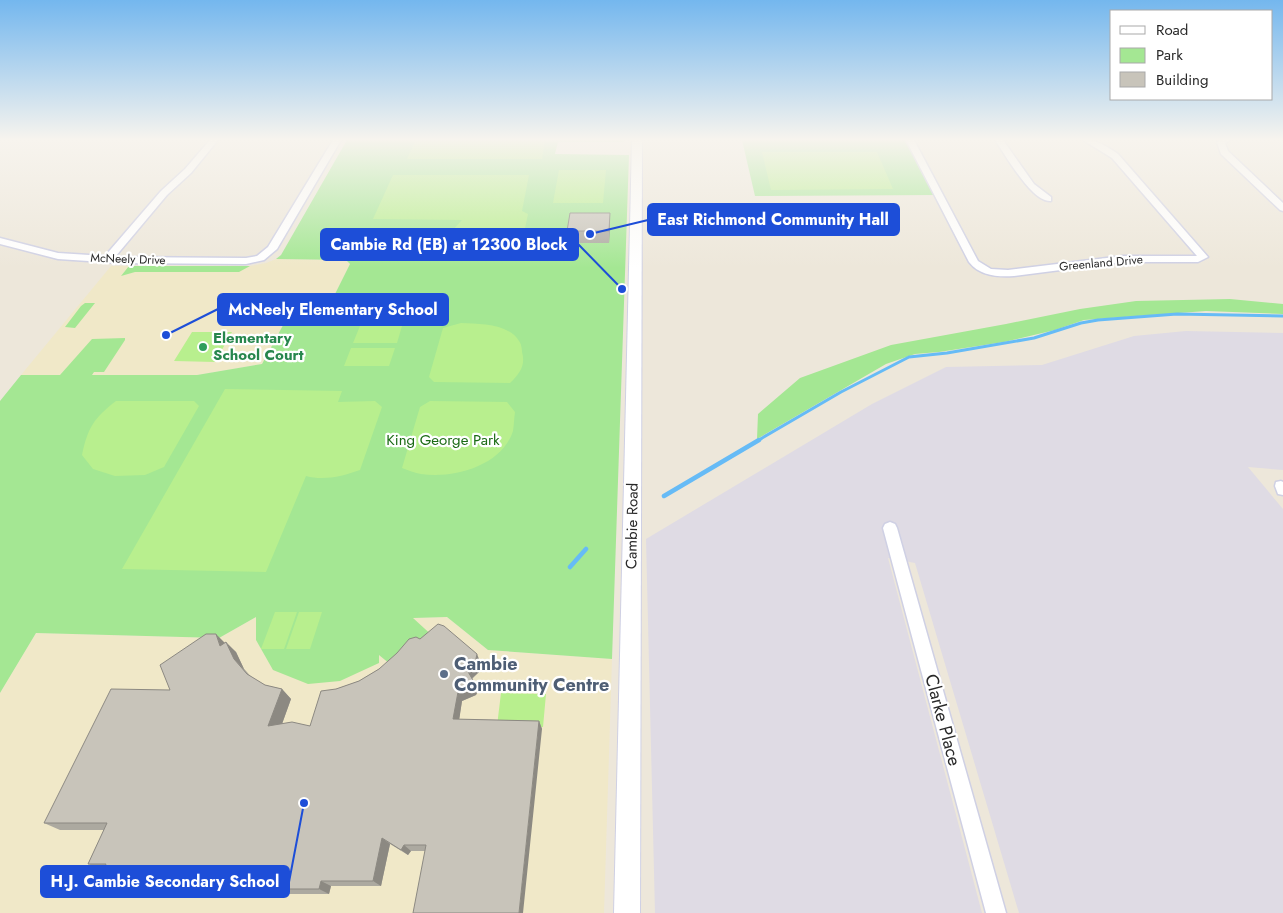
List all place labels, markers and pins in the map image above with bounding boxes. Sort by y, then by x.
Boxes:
callout: East Richmond Community Hall [648,204,899,235]
callout: Cambie Rd (EB) at 12300 Block [321,229,578,260]
callout: McNeely Elementary School [218,294,448,325]
place label: Elementary School Court [213,327,304,366]
marker: Elementary School Court [197,341,209,353]
place label: Cambie Community Centre [454,651,609,698]
marker: Cambie Community Centre [438,668,450,680]
callout: H.J. Cambie Secondary School [41,866,289,897]

